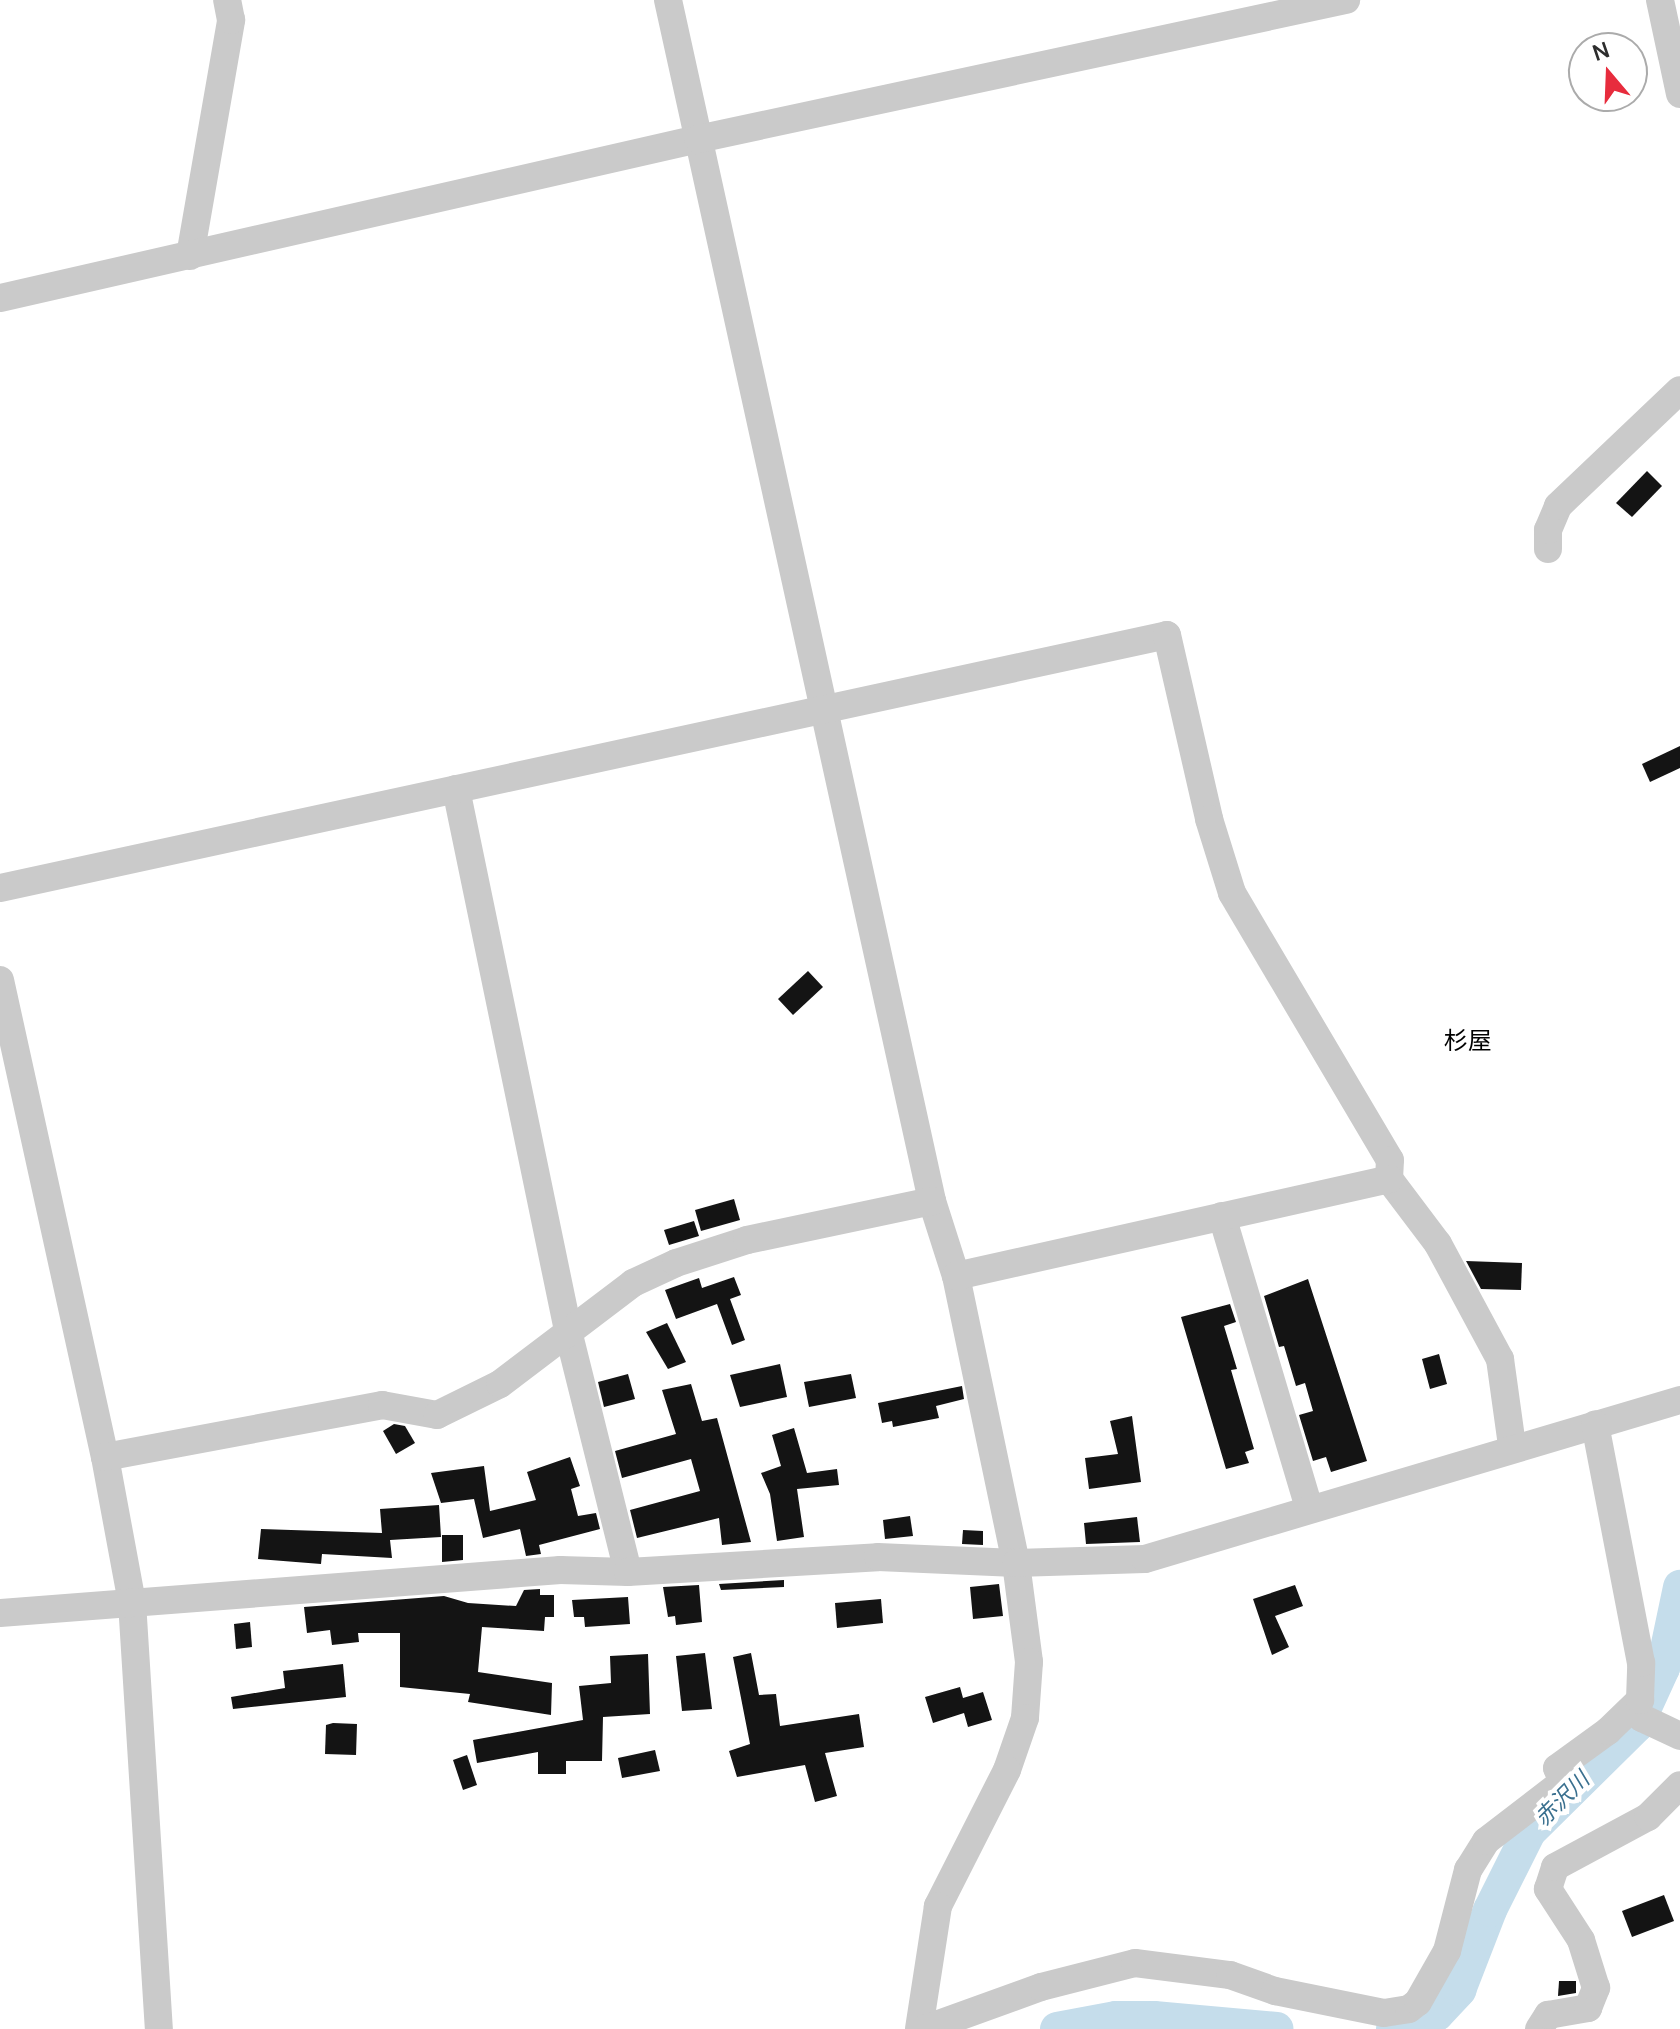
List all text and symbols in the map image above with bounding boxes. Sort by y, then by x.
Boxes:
north arrow [1568,32,1648,112]
text: N [1588,34,1613,68]
district label: 杉屋 [1444,1026,1492,1054]
water label: 赤沢川 [1529,1766,1595,1832]

